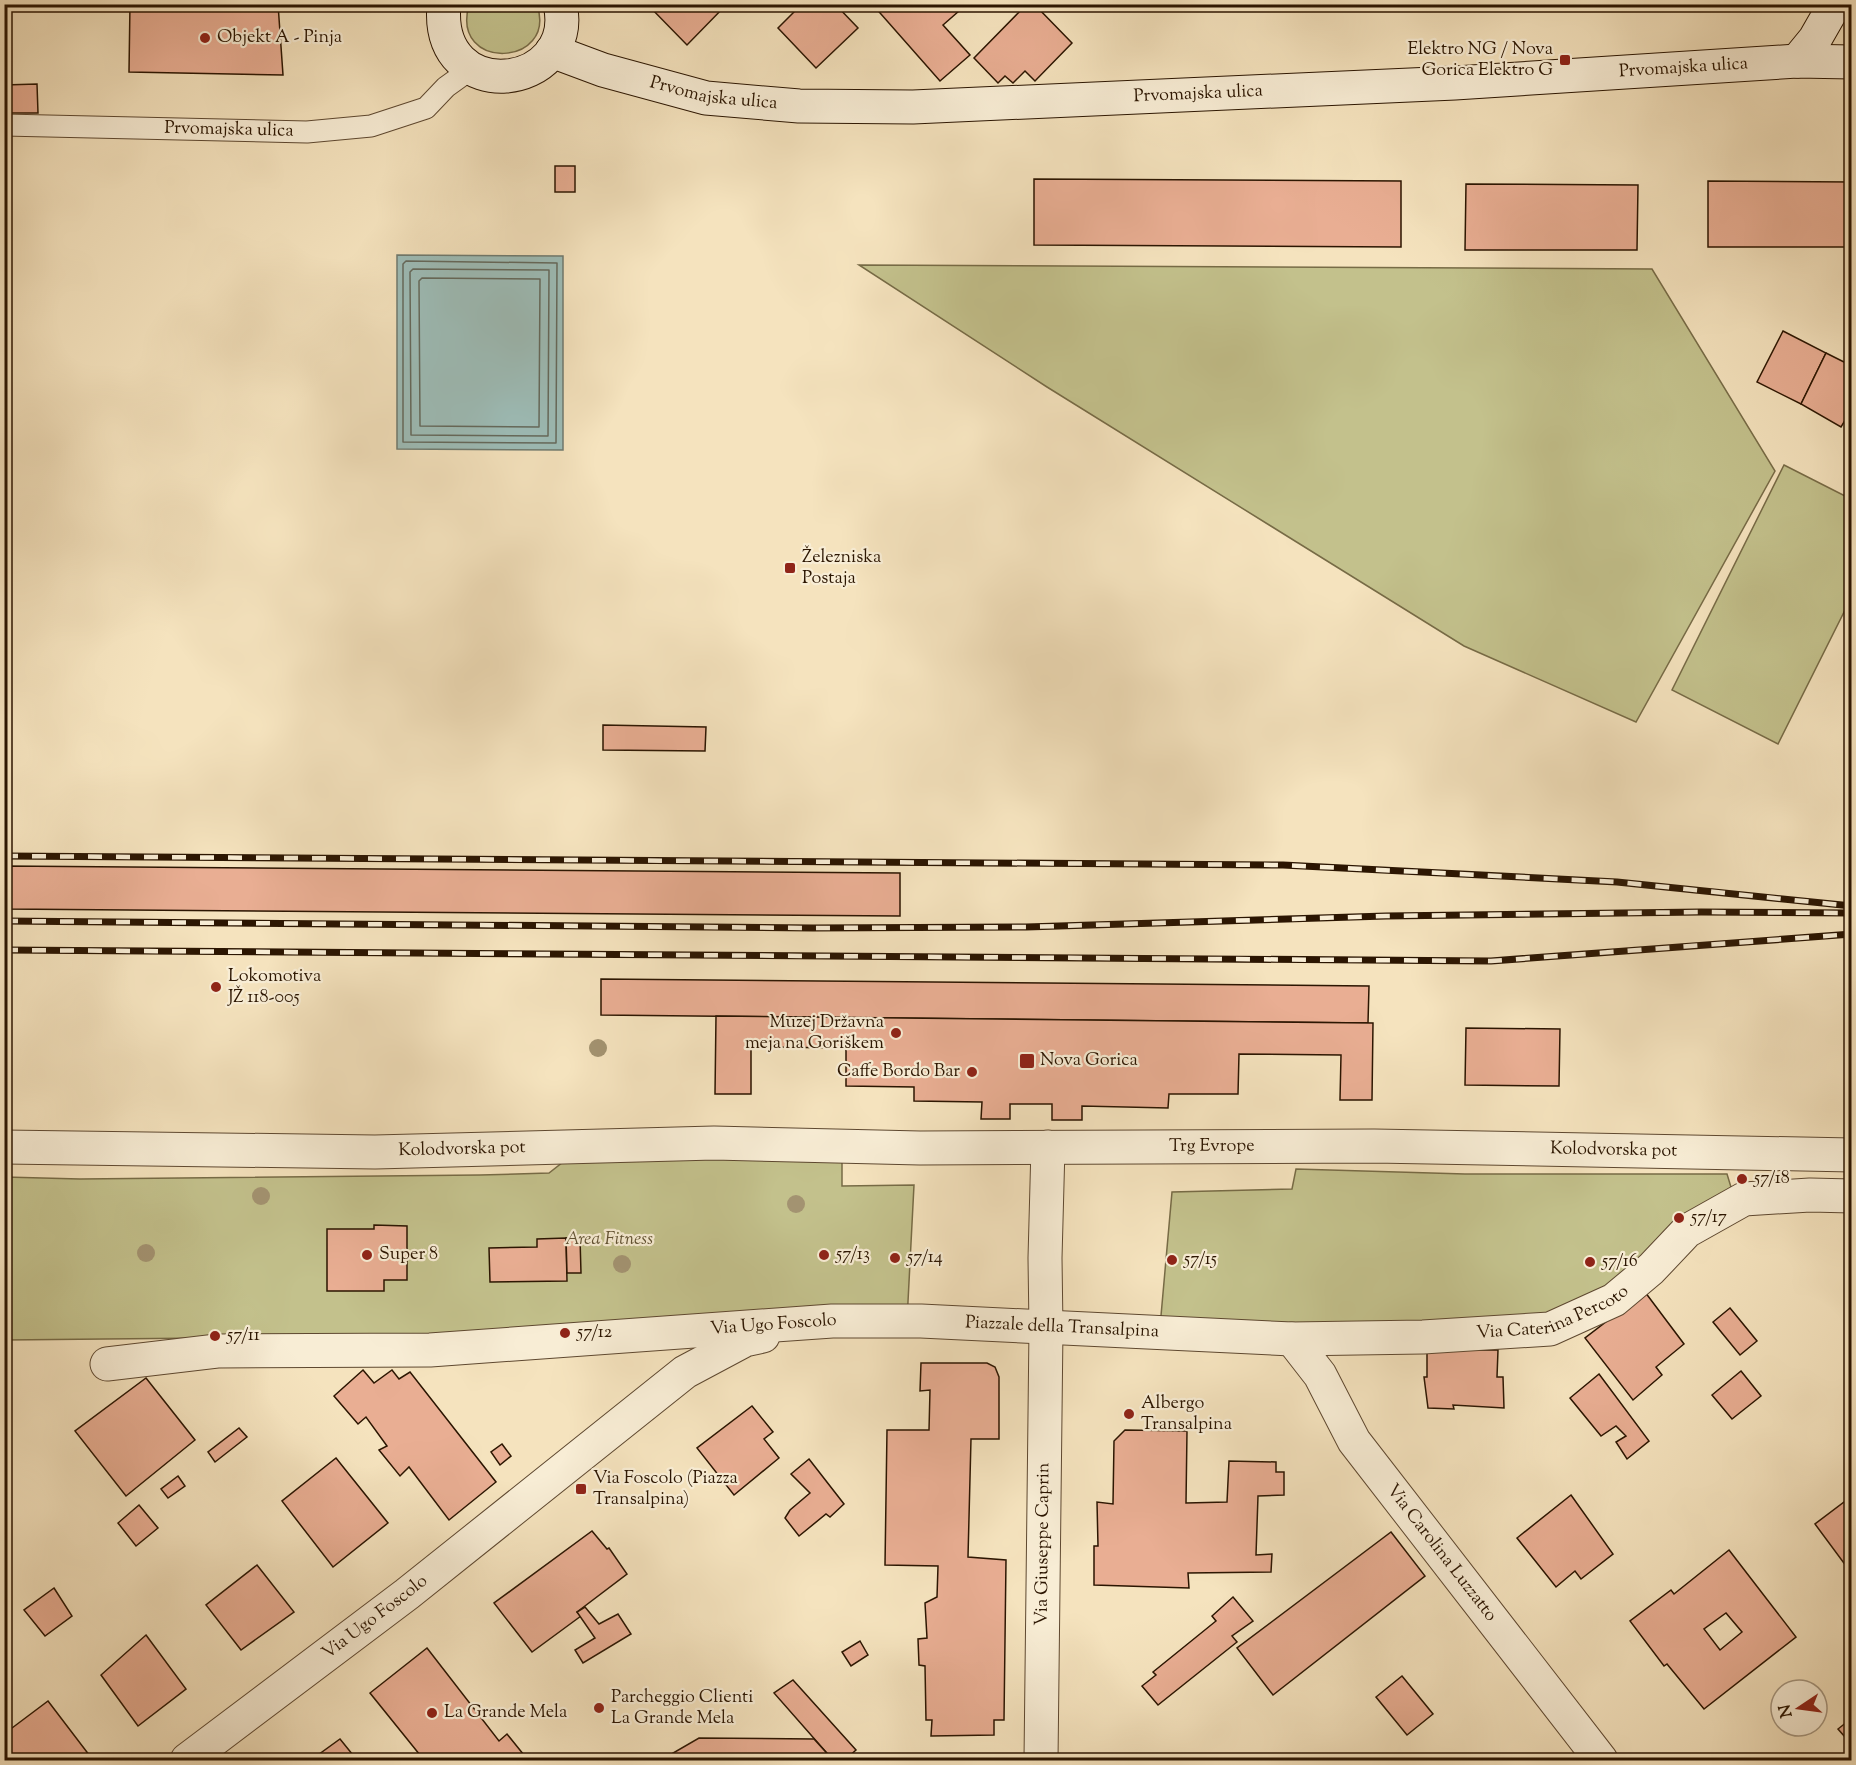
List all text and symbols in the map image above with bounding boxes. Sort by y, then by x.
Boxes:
place label: Objekt A - Pinja [217,25,342,51]
marker: Objekt A - Pinja [198,31,212,45]
place label: Elektro NG / Nova Gorica Elektro G [1407,37,1553,84]
street label: Prvomajska ulica [1618,51,1749,85]
marker: Elektro NG / Nova Gorica Elektro G [1558,53,1572,67]
street label: Prvomajska ulica [647,70,778,117]
street label: Prvomajska ulica [1133,79,1263,110]
street label: Prvomajska ulica [164,116,294,145]
place label: Železniska Postaja [802,545,881,592]
marker: Železniska Postaja [783,561,797,575]
place label: Lokomotiva JŽ 118-005 [227,964,321,1011]
marker: Lokomotiva JŽ 118-005 [209,980,223,994]
place label: Muzej Državna meja na Goriškem [745,1010,884,1057]
marker: Muzej Državna meja na Goriškem [889,1026,903,1040]
place label: Nova Gorica [1040,1048,1138,1074]
marker: Nova Gorica [1018,1052,1036,1070]
place label: Caffe Bordo Bar [837,1059,960,1085]
marker: Caffe Bordo Bar [965,1065,979,1079]
street label: Trg Evrope [1169,1134,1255,1160]
street label: Kolodvorska pot [398,1135,526,1164]
street label: Kolodvorska pot [1550,1136,1678,1165]
place label: 57/18 [1753,1166,1790,1192]
marker: 57/18 [1735,1172,1749,1186]
place label: 57/17 [1690,1205,1727,1231]
marker: 57/17 [1672,1211,1686,1225]
park label: Area Fitness [565,1227,653,1253]
place label: Super 8 [379,1242,438,1268]
place label: 57/13 [835,1242,870,1268]
place label: 57/14 [906,1245,943,1271]
place label: 57/15 [1183,1247,1217,1273]
marker: Super 8 [360,1248,374,1262]
marker: 57/13 [817,1248,831,1262]
place label: 57/16 [1601,1249,1638,1275]
marker: 57/14 [888,1251,902,1265]
marker: 57/15 [1165,1253,1179,1267]
marker: 57/16 [1583,1255,1597,1269]
street label: Via Caterina Percoto [1475,1279,1635,1347]
street label: Via Ugo Foscolo [709,1308,838,1343]
street label: Piazzale della Transalpina [965,1310,1160,1346]
place label: 57/12 [576,1320,613,1346]
place label: 57/11 [226,1323,260,1349]
marker: 57/12 [558,1326,572,1340]
marker: 57/11 [208,1329,222,1343]
place label: Albergo Transalpina [1141,1391,1232,1438]
marker: Albergo Transalpina [1122,1407,1136,1421]
street label: Via Giuseppe Caprin [1030,1462,1057,1626]
place label: Via Foscolo (Piazza Transalpina) [593,1466,738,1513]
street label: Via Carolina Luzzatto [1379,1479,1503,1628]
marker: Via Foscolo (Piazza Transalpina) [574,1482,588,1496]
street label: Via Ugo Foscolo [317,1569,434,1666]
north arrow [1769,1678,1829,1738]
place label: Parcheggio Clienti La Grande Mela [611,1685,753,1732]
place label: La Grande Mela [444,1700,567,1726]
marker: Parcheggio Clienti La Grande Mela [592,1701,606,1715]
text: N [1774,1702,1799,1720]
marker: La Grande Mela [425,1706,439,1720]

